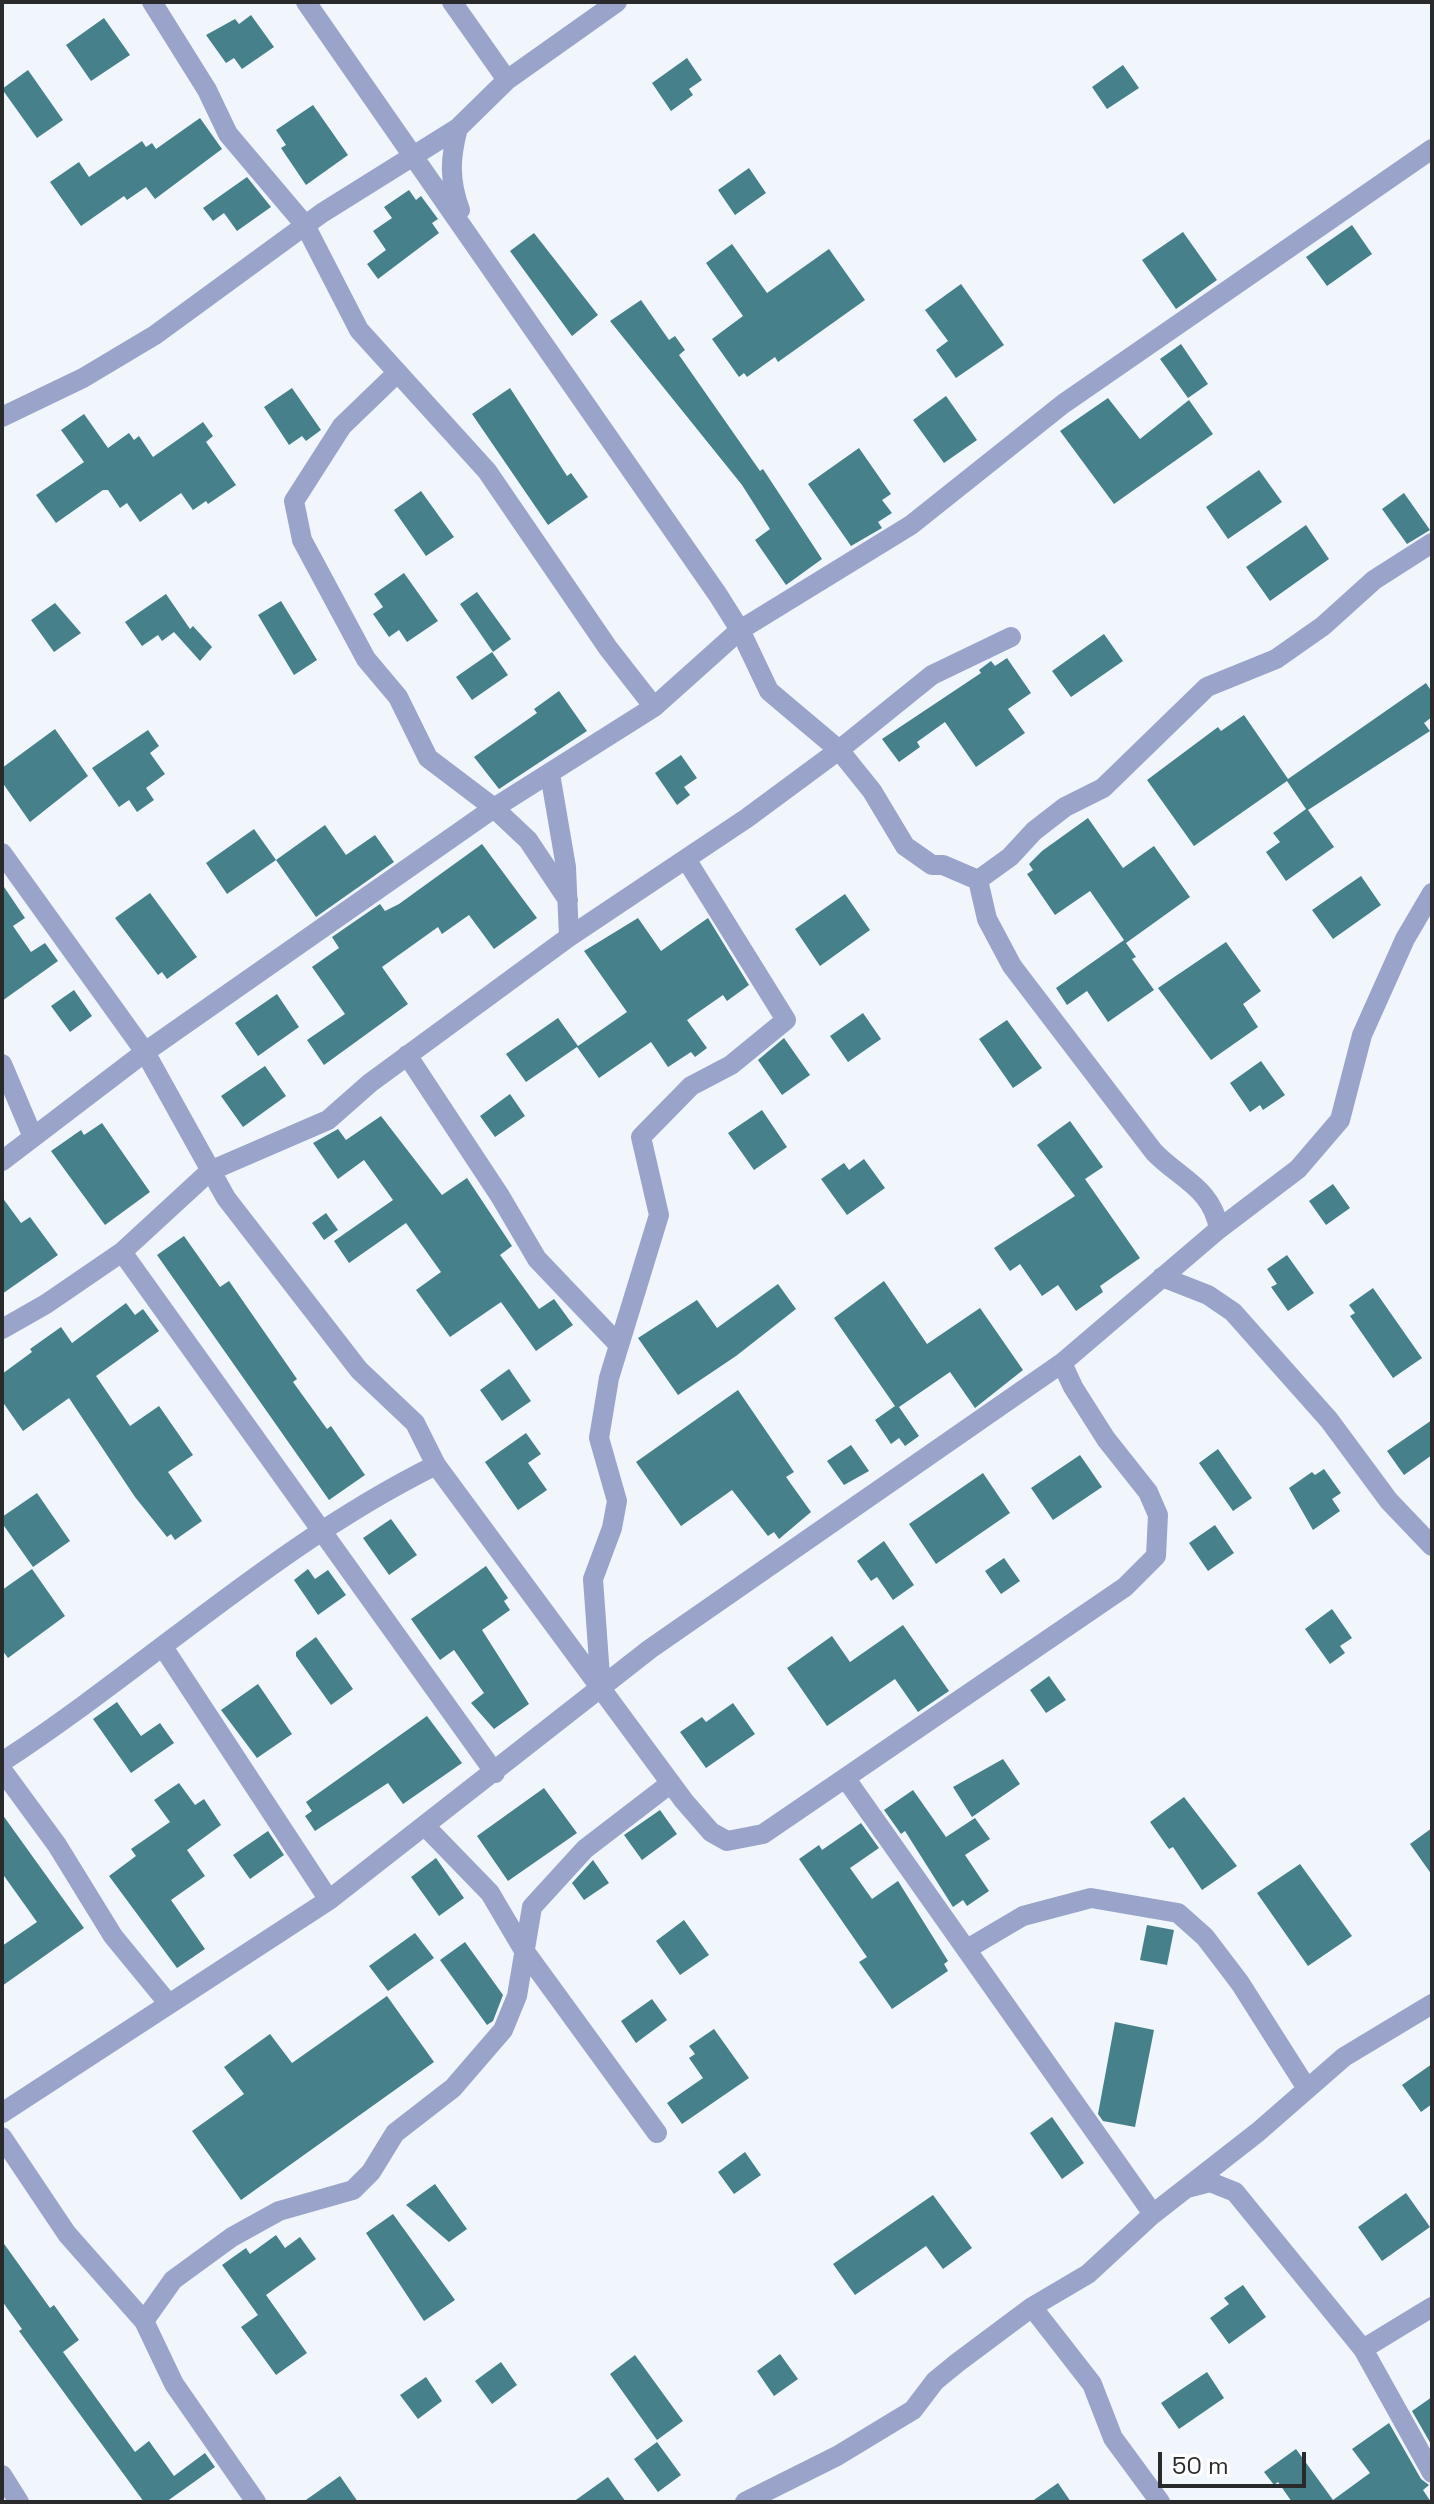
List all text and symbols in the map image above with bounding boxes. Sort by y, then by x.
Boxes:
scale bar [1162,2436,1310,2486]
text: 50 m [1172,2450,1229,2481]

